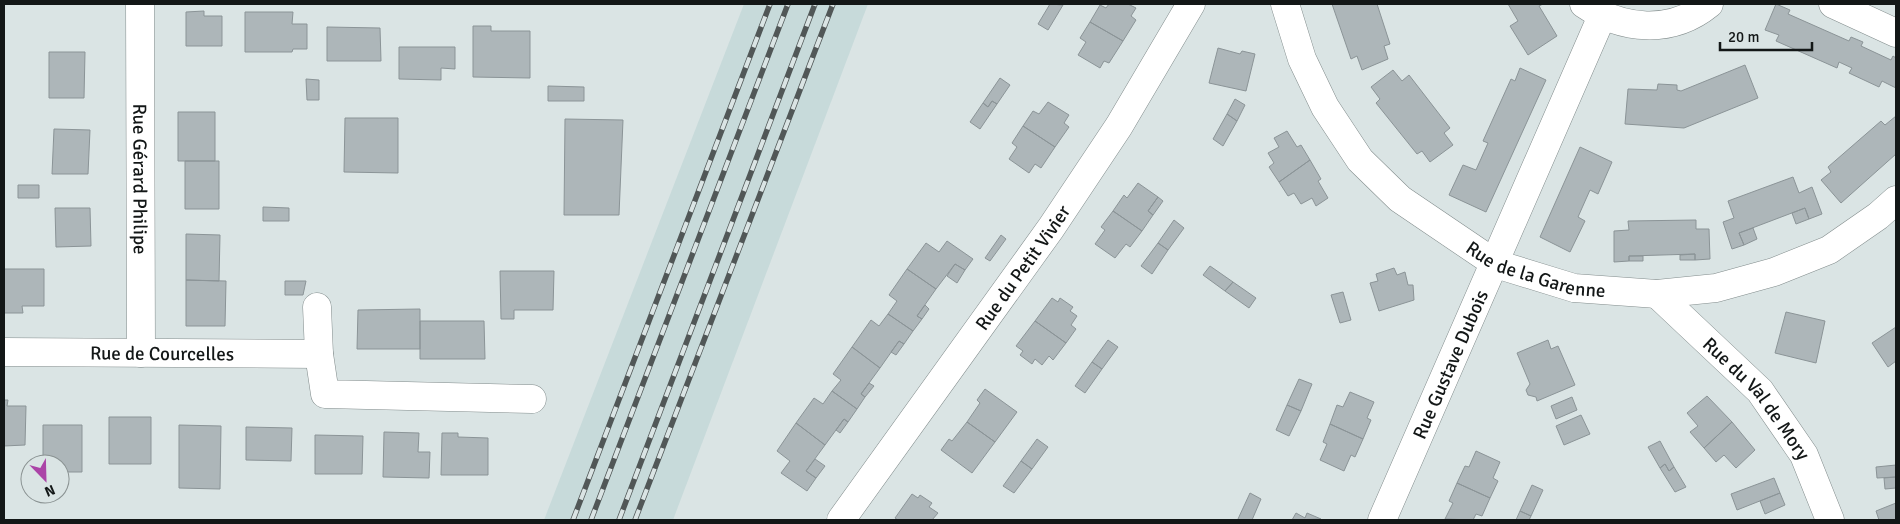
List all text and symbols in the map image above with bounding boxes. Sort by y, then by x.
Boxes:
scale bar [1720,20,1812,52]
text: 20 m [1728,28,1759,46]
street label: Rue Gérard Philipe [127,103,152,255]
street label: Rue du Petit Vivier [970,201,1076,335]
street label: Rue de la Garenne [1461,236,1606,303]
street label: Rue Gustave Dubois [1408,286,1494,443]
street label: Rue du Val de Mory [1697,332,1815,465]
street label: Rue de Courcelles [90,342,234,366]
north arrow [20,454,70,504]
text: N [42,481,58,500]

